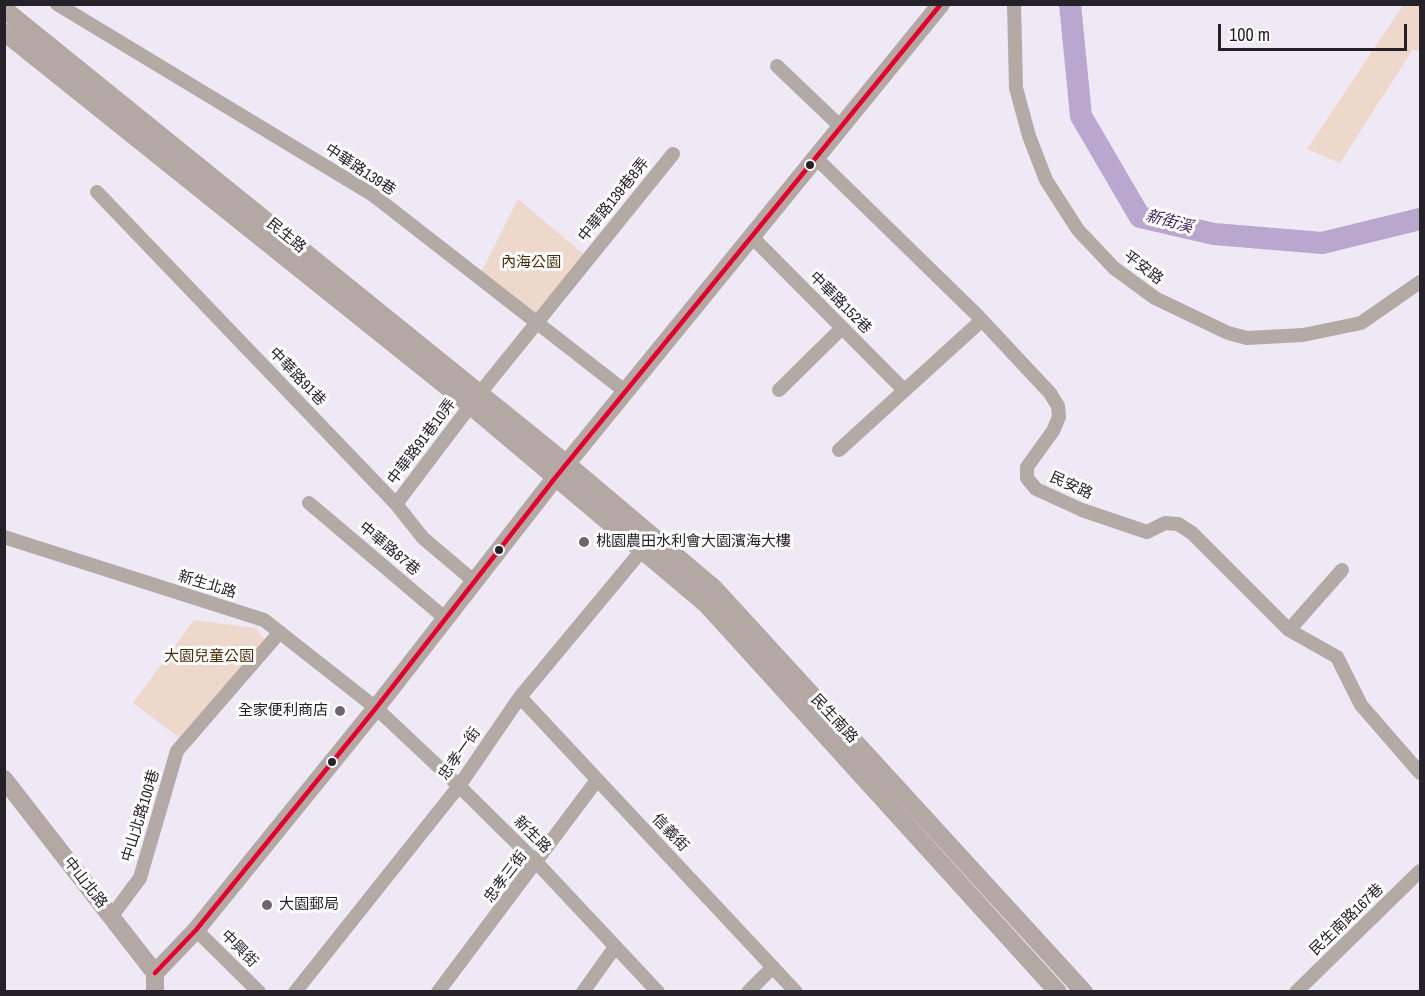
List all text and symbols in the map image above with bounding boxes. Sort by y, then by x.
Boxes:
scale bar [1221,12,1410,50]
text: 100 m [1229,22,1270,47]
street label: 中華路139巷 [321,141,399,199]
street label: 中華路139巷8弄 [575,155,653,245]
unlabelled marker [804,159,816,171]
water label: 新街溪 [1143,207,1195,237]
street label: 民生路 [263,215,309,257]
street label: 平安路 [1120,247,1166,289]
park label: 內海公園 [501,254,561,272]
street label: 中華路152巷 [805,268,875,338]
street label: 中華路91巷 [265,344,329,410]
street label: 中華路91巷10弄 [384,396,460,488]
street label: 民安路 [1047,469,1095,503]
street label: 中華路87巷 [355,518,423,580]
place label: 桃園農田水利會大園濱海大樓 [596,533,791,551]
marker: 桃園農田水利會大園濱海大樓 [577,535,591,549]
unlabelled marker [493,544,505,556]
street label: 新生北路 [176,568,238,602]
park label: 大園兒童公園 [164,648,254,666]
street label: 民生南路 [807,691,861,747]
place label: 全家便利商店 [238,702,328,720]
marker: 全家便利商店 [333,704,347,718]
street label: 忠孝一街 [435,724,485,784]
unlabelled marker [326,756,338,768]
street label: 中山北路100巷 [118,768,164,864]
street label: 信義街 [648,811,692,855]
street label: 新生路 [510,813,554,857]
street label: 忠孝三街 [481,848,531,906]
street label: 中山北路 [59,854,111,912]
street label: 民生南路167巷 [1306,880,1388,960]
place label: 大園郵局 [279,896,339,914]
marker: 大園郵局 [260,898,274,912]
street label: 中興街 [217,927,261,971]

